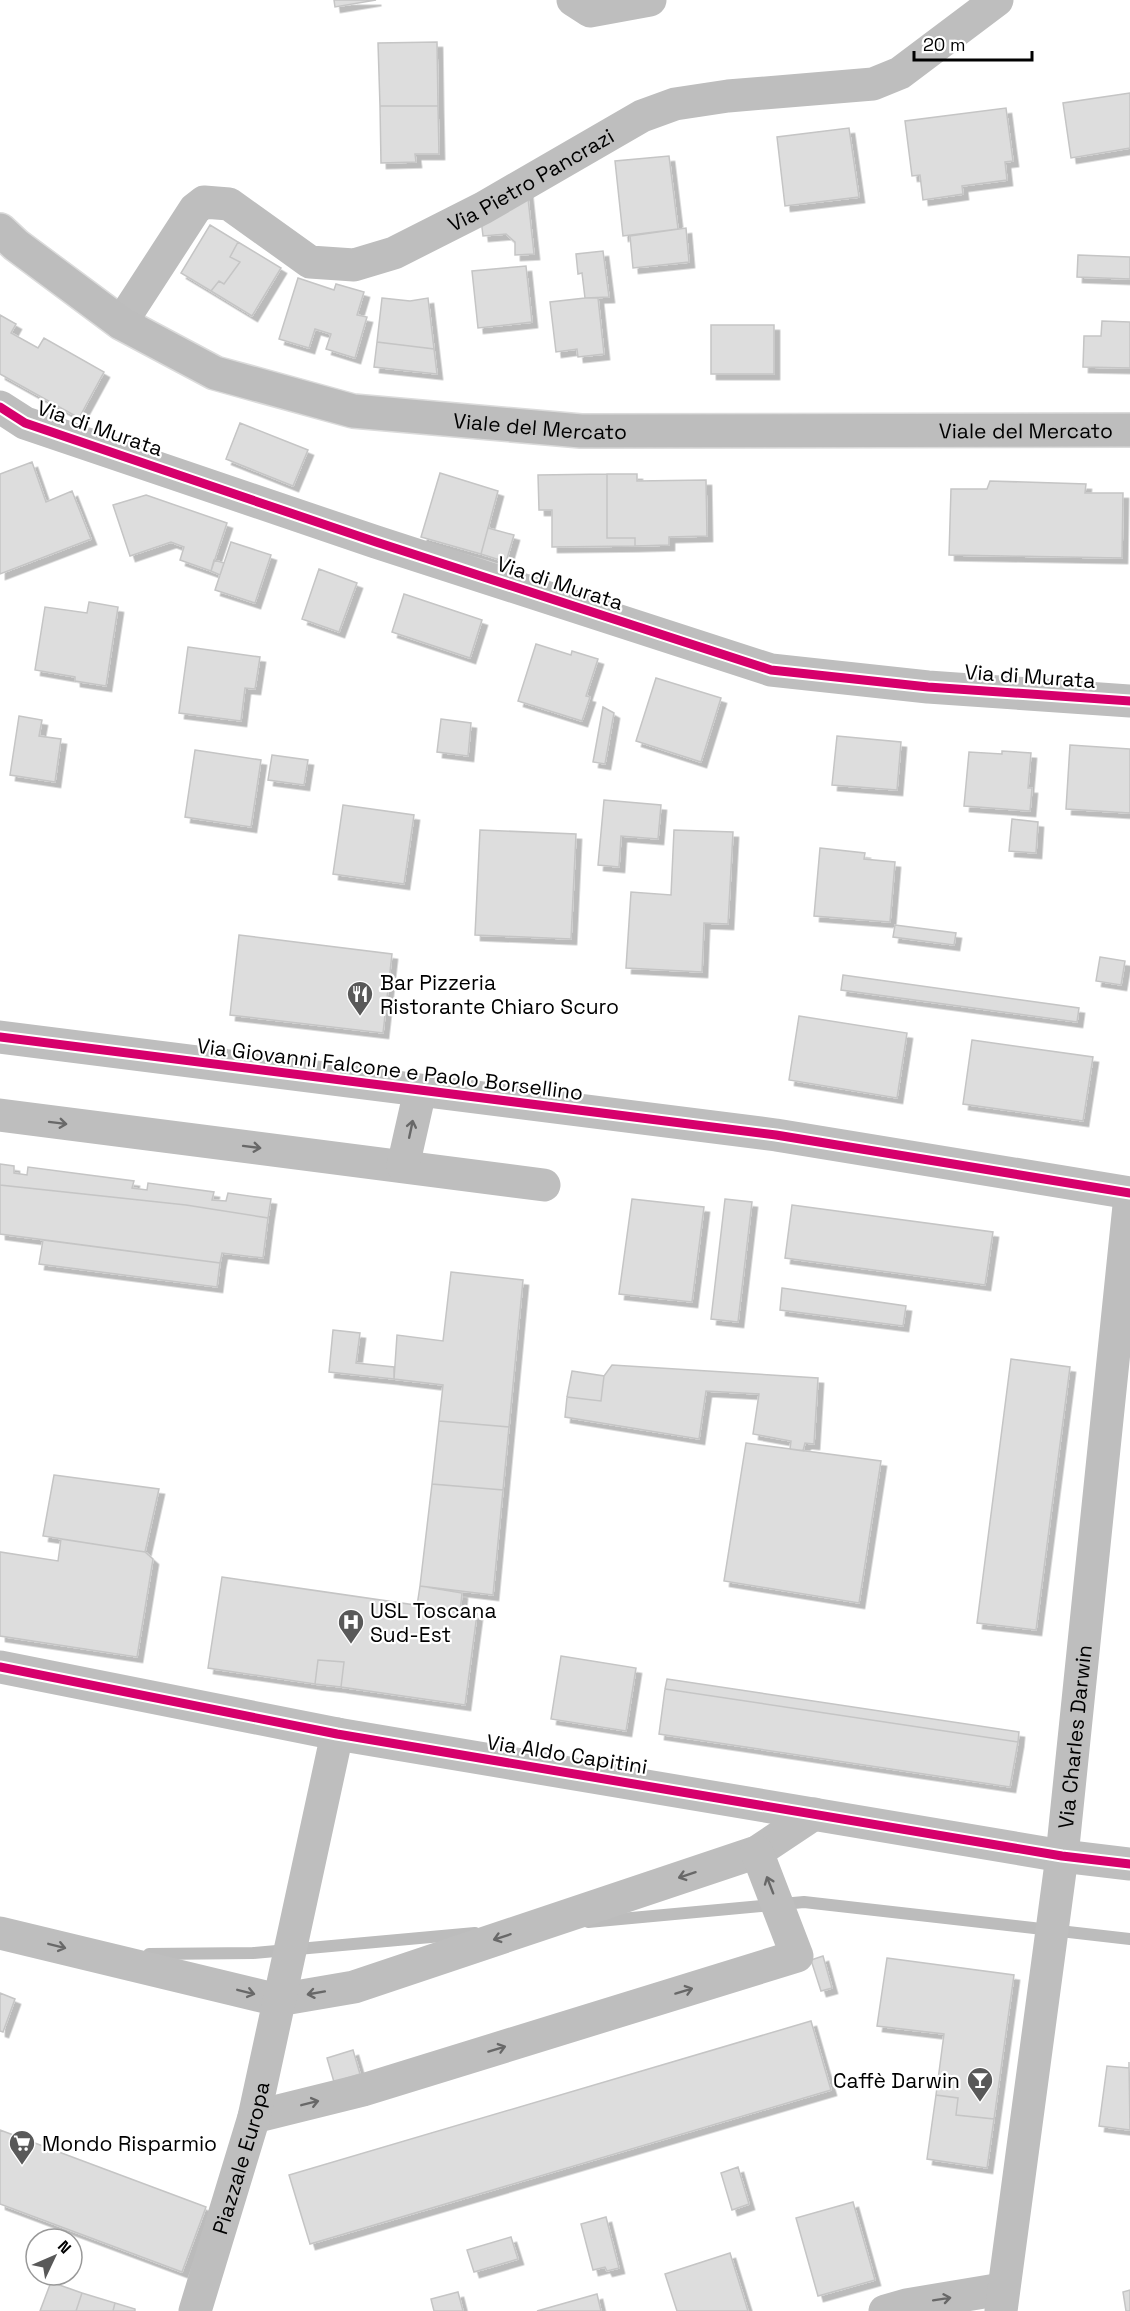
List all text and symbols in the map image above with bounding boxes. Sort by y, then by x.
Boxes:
scale bar [914,24,1032,62]
text: 20 m [923,33,966,56]
street label: Via Pietro Pancrazi [443,122,619,237]
street label: Via di Murata [34,394,166,462]
street label: Viale del Mercato [452,406,627,445]
street label: Viale del Mercato [939,417,1113,444]
street label: Via di Murata [493,550,627,616]
street label: Via di Murata [964,658,1096,694]
place label: Bar Pizzeria Ristorante Chiaro Scuro [380,969,619,1020]
restaurant icon: Bar Pizzeria Ristorante Chiaro Scuro [345,979,375,1017]
street label: Via Giovanni Falcone e Paolo Borsellino [195,1032,585,1106]
one-way arrow [48,1117,67,1128]
one-way arrow [406,1119,418,1138]
one-way arrow [241,1142,261,1153]
place label: USL Toscana Sud-Est [370,1597,497,1648]
hospital icon: USL Toscana Sud-Est [336,1607,366,1645]
street label: Via Charles Darwin [1051,1643,1097,1830]
street label: Via Aldo Capitini [485,1728,649,1780]
one-way arrow [678,1871,697,1882]
one-way arrow [764,1876,775,1895]
one-way arrow [493,1932,512,1943]
one-way arrow [47,1941,66,1953]
one-way arrow [674,1985,693,1996]
one-way arrow [237,1987,256,1999]
one-way arrow [307,1988,326,1999]
one-way arrow [488,2043,507,2054]
bar icon: Caffè Darwin [965,2065,995,2103]
place label: Caffè Darwin [833,2067,960,2094]
street label: Piazzale Europa [206,2079,275,2237]
one-way arrow [300,2097,319,2109]
supermarket icon: Mondo Risparmio [7,2128,37,2166]
place label: Mondo Risparmio [42,2130,217,2157]
north arrow [24,2227,84,2287]
text: N [53,2236,76,2258]
one-way arrow [931,2293,951,2304]

